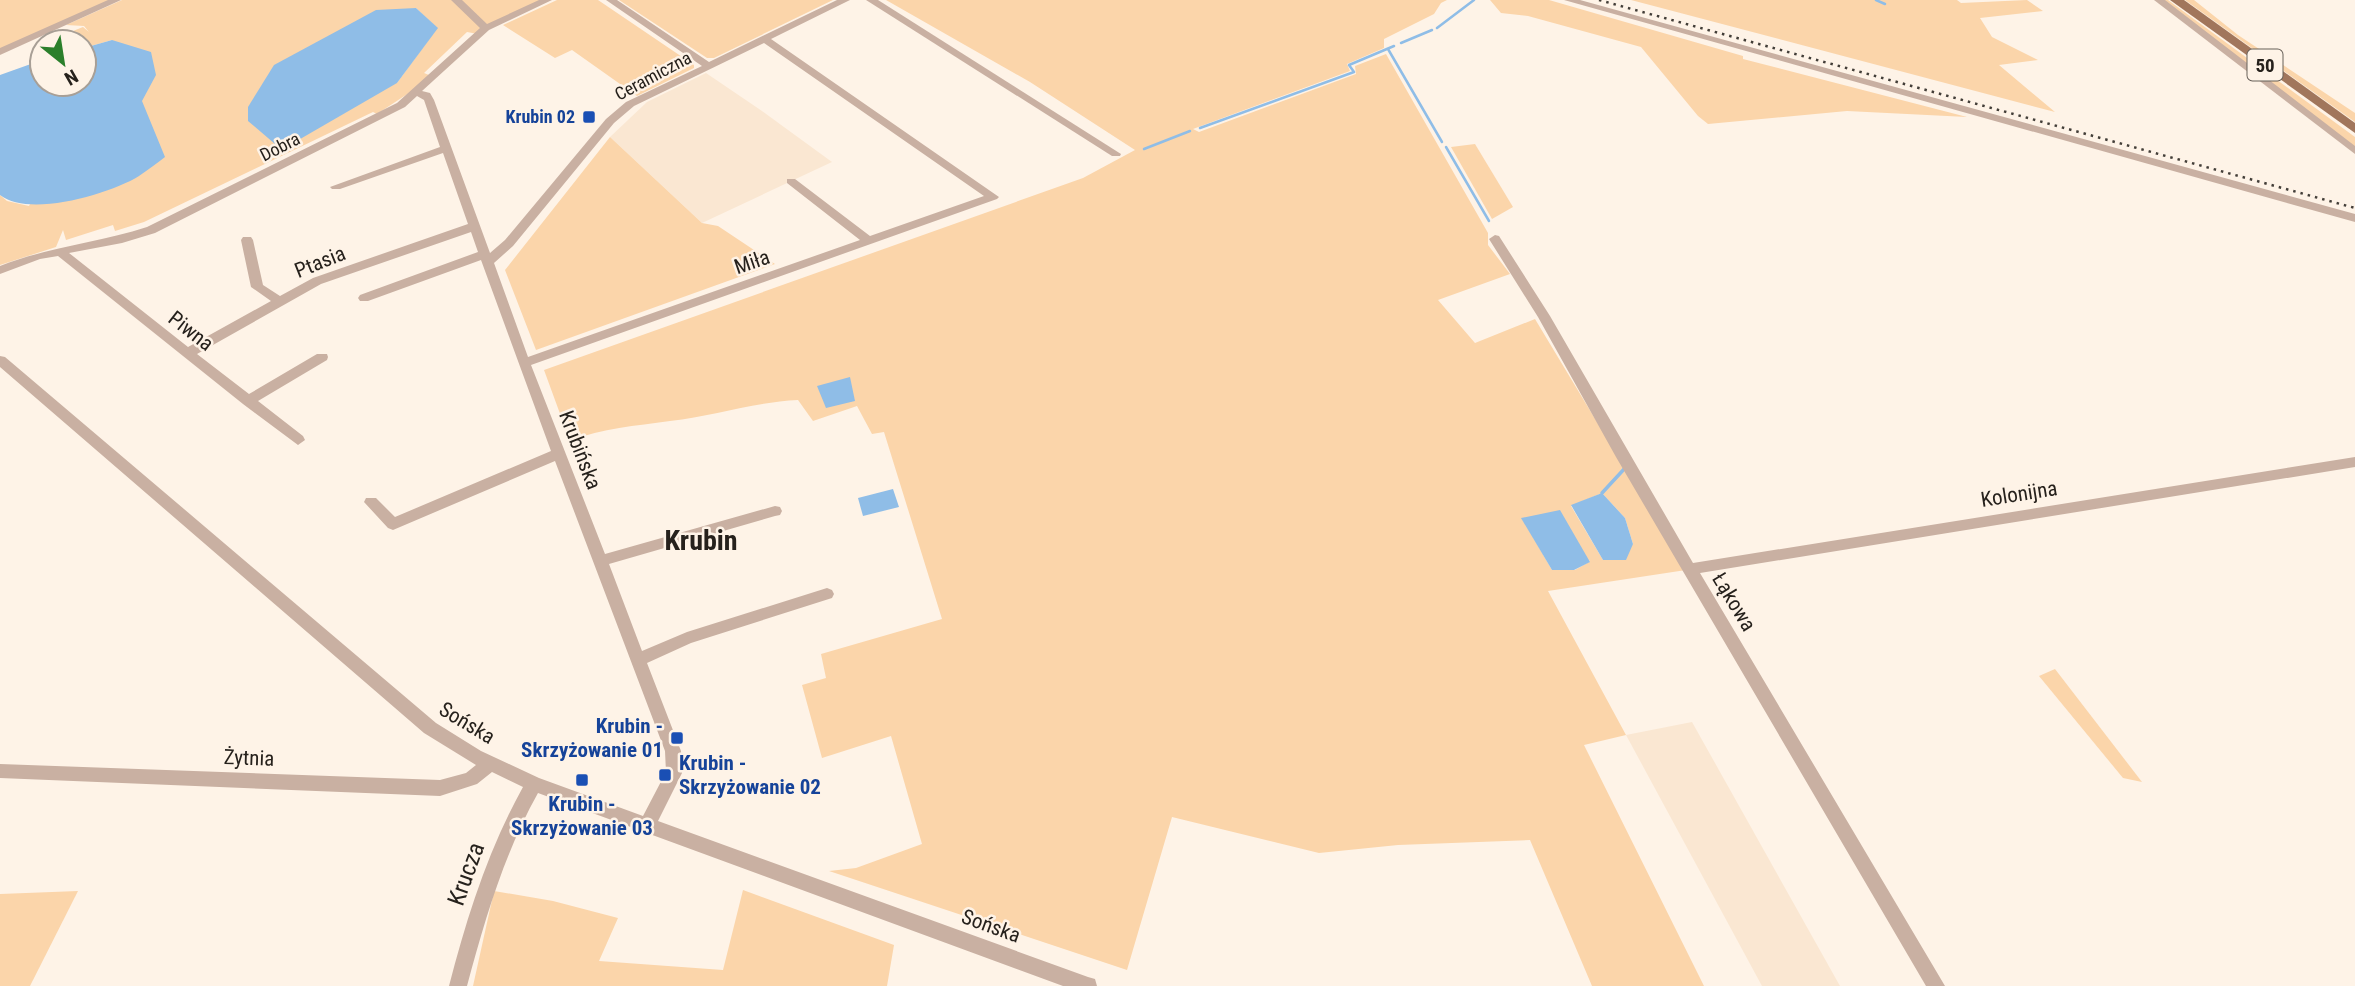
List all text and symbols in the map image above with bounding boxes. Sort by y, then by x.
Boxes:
north arrow [28,28,98,98]
street label: Ceramiczna [611,47,695,104]
road number: 50 [2248,50,2282,80]
text: N [60,64,82,90]
place label: Krubin 02 [506,106,575,127]
marker: Krubin 02 [581,109,597,125]
street label: Dobra [256,128,303,165]
street label: Ptasia [291,241,349,283]
street label: Miła [731,245,773,279]
street label: Piwna [164,306,218,356]
street label: Krubińska [554,407,606,493]
street label: Kolonijna [1979,476,2059,512]
district label: Krubin [664,524,738,557]
street label: Łąkowa [1707,568,1761,636]
street label: Sońska [435,697,499,749]
place label: Krubin - Skrzyżowanie 01 [521,714,663,762]
marker: Krubin - Skrzyżowanie 01 [669,730,685,746]
street label: Żytnia [223,745,275,771]
place label: Krubin - Skrzyżowanie 02 [679,751,821,799]
marker: Krubin - Skrzyżowanie 02 [657,767,673,783]
marker: Krubin - Skrzyżowanie 03 [574,772,590,788]
place label: Krubin - Skrzyżowanie 03 [511,792,653,840]
street label: Krucza [442,839,490,909]
street label: Sońska [958,904,1024,948]

